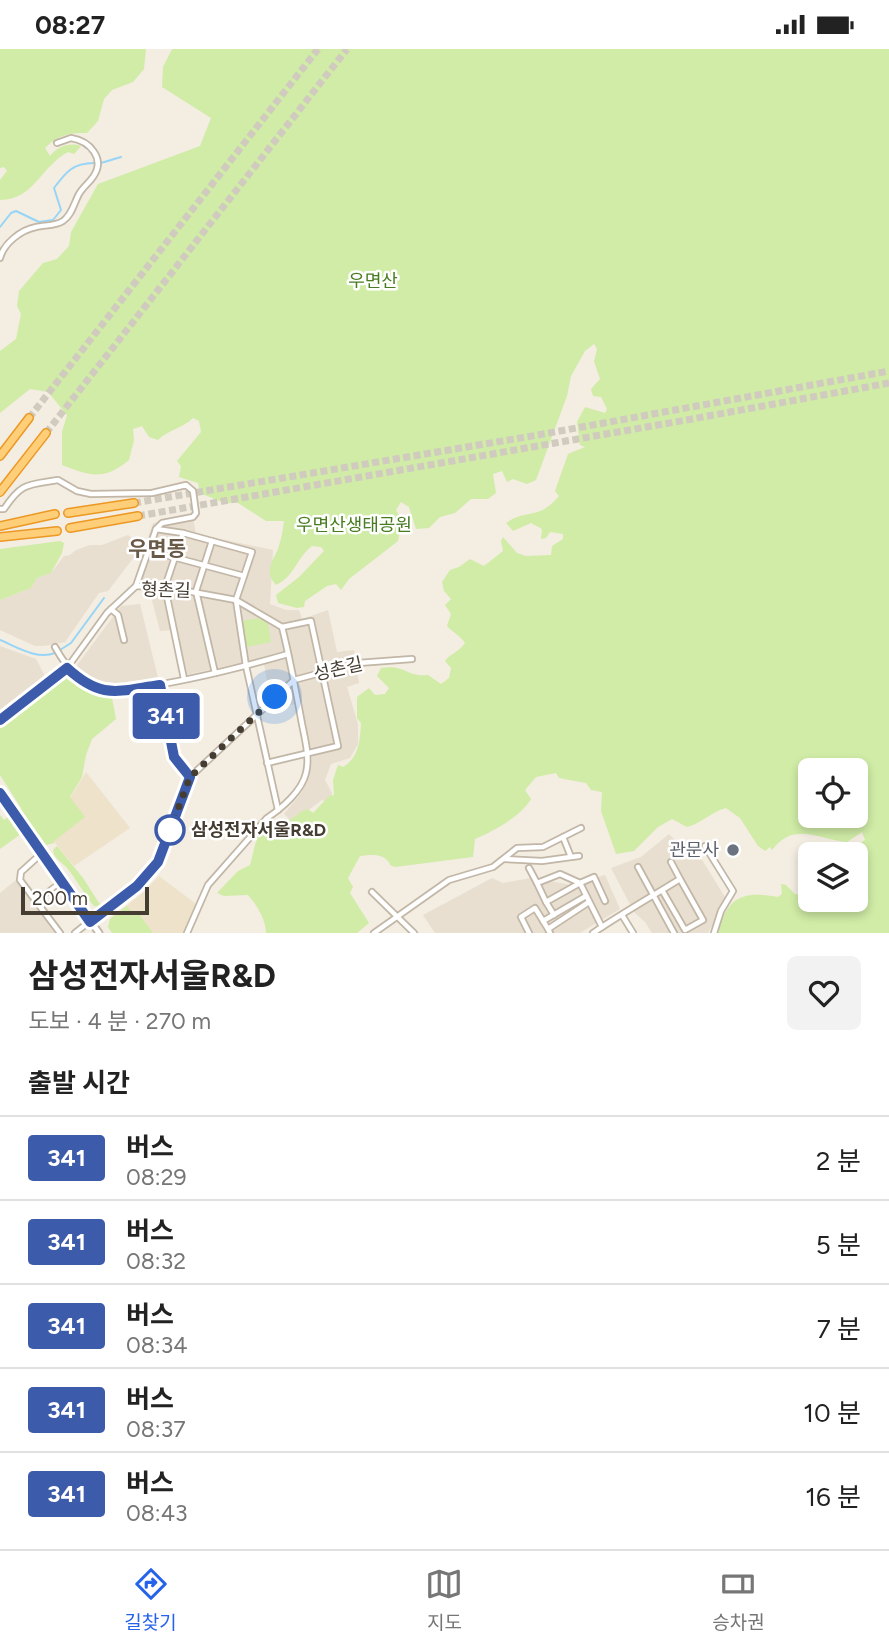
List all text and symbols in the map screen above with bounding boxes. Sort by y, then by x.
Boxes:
text: 08:27 [35,9,105,41]
park label: 우면산 [348,270,398,292]
park label: 우면산생태공원 [296,514,412,536]
district label: 우면동 [128,536,186,561]
street label: 형촌길 [141,578,191,602]
street label: 성촌길 [311,653,365,685]
your location [257,679,292,714]
line badge: 341 [126,693,206,739]
text: 341 [147,701,185,730]
map controls [798,758,868,912]
button: locate [798,758,868,828]
marker: 삼성전자서울R&D [155,815,185,845]
place label: 삼성전자서울R&D [191,819,326,841]
place label: 관문사 [669,839,719,861]
marker: 관문사 [725,842,741,858]
button: layers [798,842,868,912]
scale bar [21,884,149,916]
text: 200 m [32,887,88,910]
text: 삼성전자서울R&D [28,956,276,995]
button: heart [787,956,861,1030]
text: 도보 · 4 분 · 270 m [28,1007,211,1035]
text: 출발 시간 [28,1067,130,1099]
text: 버스 [126,1131,174,1163]
text: 341 [47,1143,86,1172]
text: 2 분 [816,1145,861,1177]
text: 08:29 [126,1163,187,1191]
text: 버스 [126,1215,174,1247]
text: 341 [47,1227,86,1256]
text: 5 분 [816,1229,861,1261]
text: 08:32 [126,1247,186,1275]
text: 버스 [126,1299,174,1331]
text: 341 [47,1311,86,1340]
text: 7 분 [817,1313,861,1345]
text: 08:34 [126,1331,187,1359]
text: 버스 [126,1383,174,1415]
text: 341 [47,1395,86,1424]
text: 10 분 [803,1397,861,1429]
text: 08:37 [126,1415,186,1443]
text: 버스 [126,1467,174,1499]
text: 341 [47,1479,86,1508]
text: 16 분 [805,1481,861,1513]
text: 08:43 [126,1499,187,1527]
tab: 길찾기 [124,1565,177,1634]
tab: 지도 [425,1565,463,1634]
tab: 승차권 [712,1565,765,1634]

